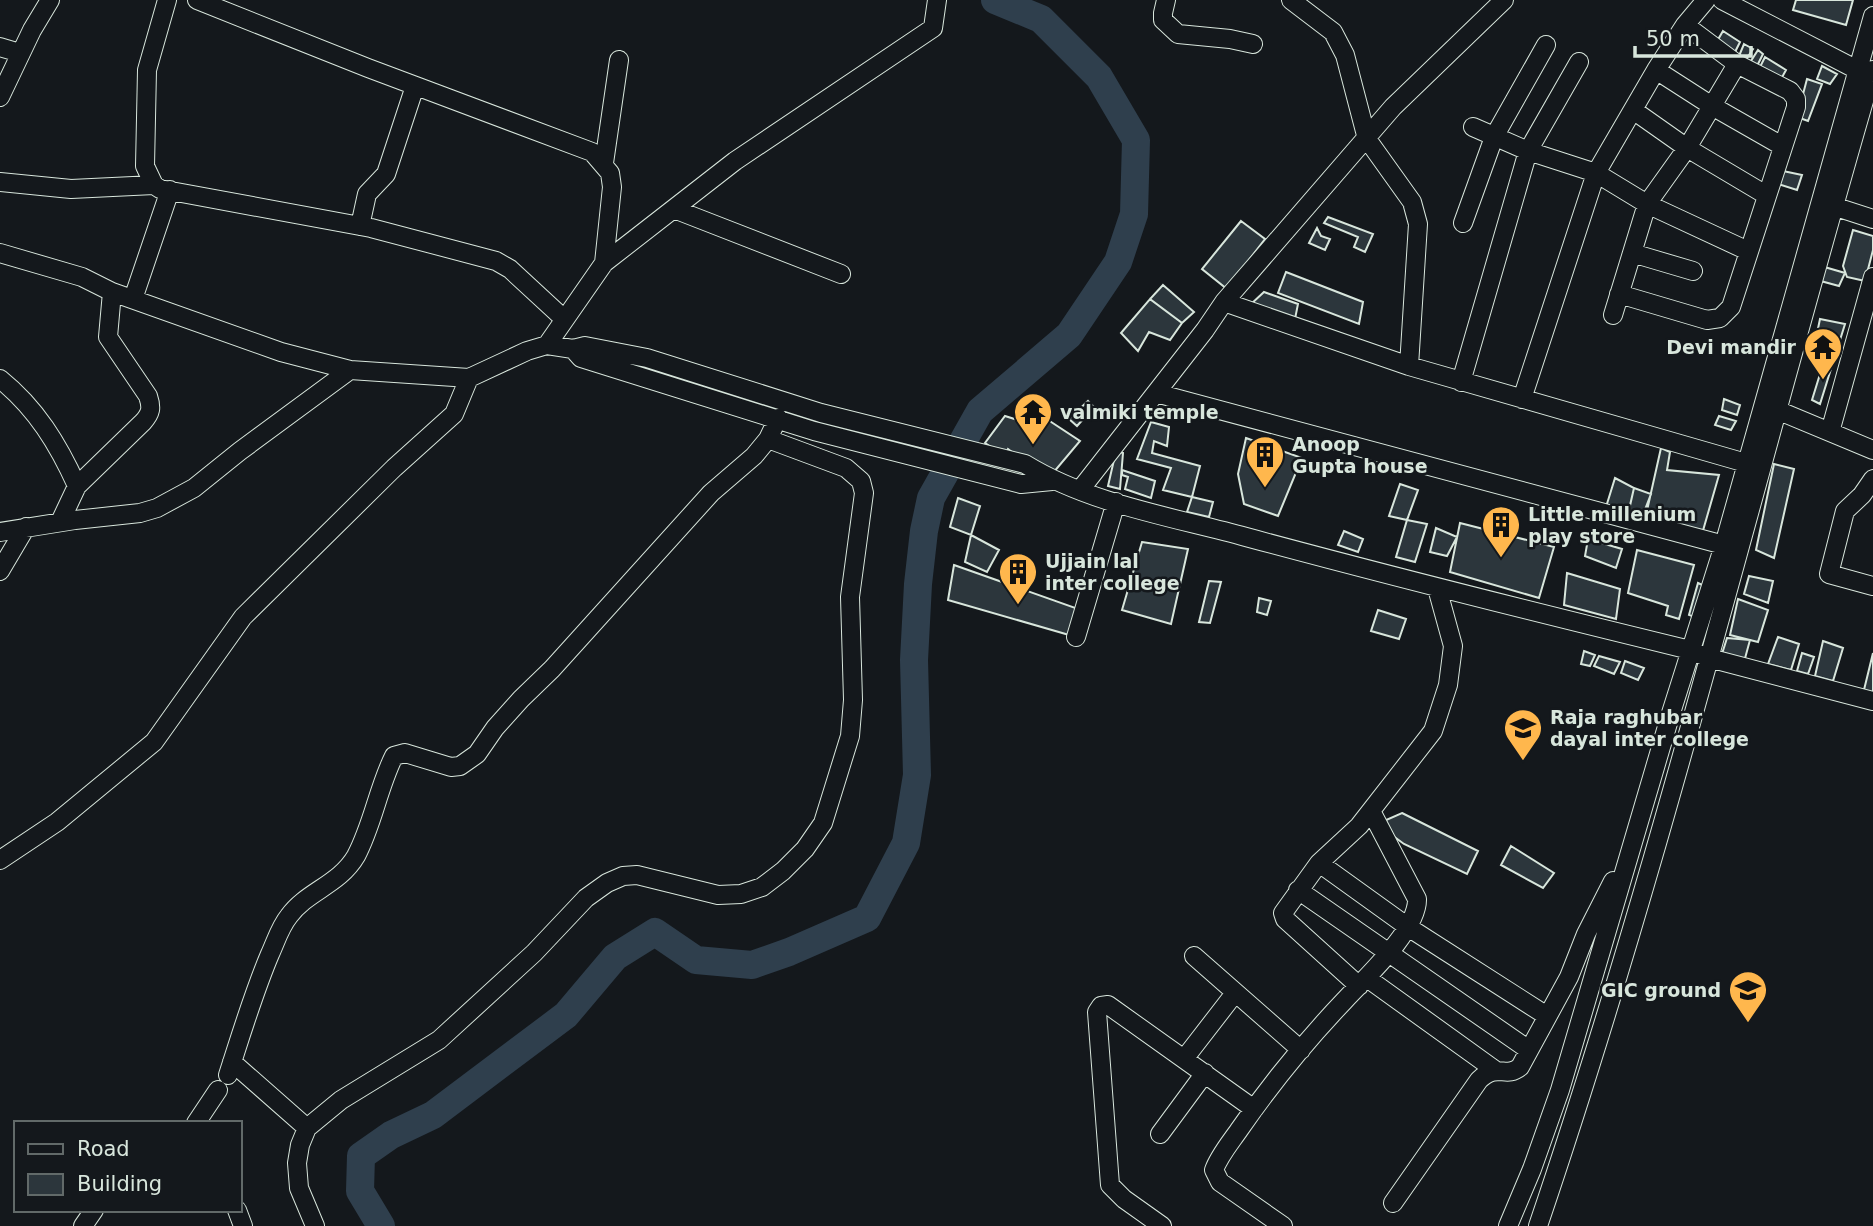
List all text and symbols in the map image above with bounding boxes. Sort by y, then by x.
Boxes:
scale bar [1635,14,1750,58]
text: 50 m [1646,27,1700,51]
temple icon: Devi mandir [1802,326,1844,381]
place label: Devi mandir [1666,336,1797,358]
temple icon: valmiki temple [1012,391,1054,446]
place label: valmiki temple [1060,401,1219,423]
place label: Anoop Gupta house [1292,433,1428,477]
building icon: Anoop Gupta house [1244,434,1286,489]
place label: Little millenium play store [1528,503,1696,547]
building icon: Little millenium play store [1480,504,1522,559]
place label: Ujjain lal inter college [1045,550,1180,594]
building icon: Ujjain lal inter college [997,551,1039,606]
place label: Raja raghubar dayal inter college [1550,706,1749,750]
school or university icon: Raja raghubar dayal inter college [1502,707,1544,762]
school or university icon: GIC ground [1727,969,1769,1024]
place label: GIC ground [1601,979,1721,1001]
legend [14,1121,242,1212]
text: Road [77,1137,130,1161]
text: Building [77,1172,162,1196]

